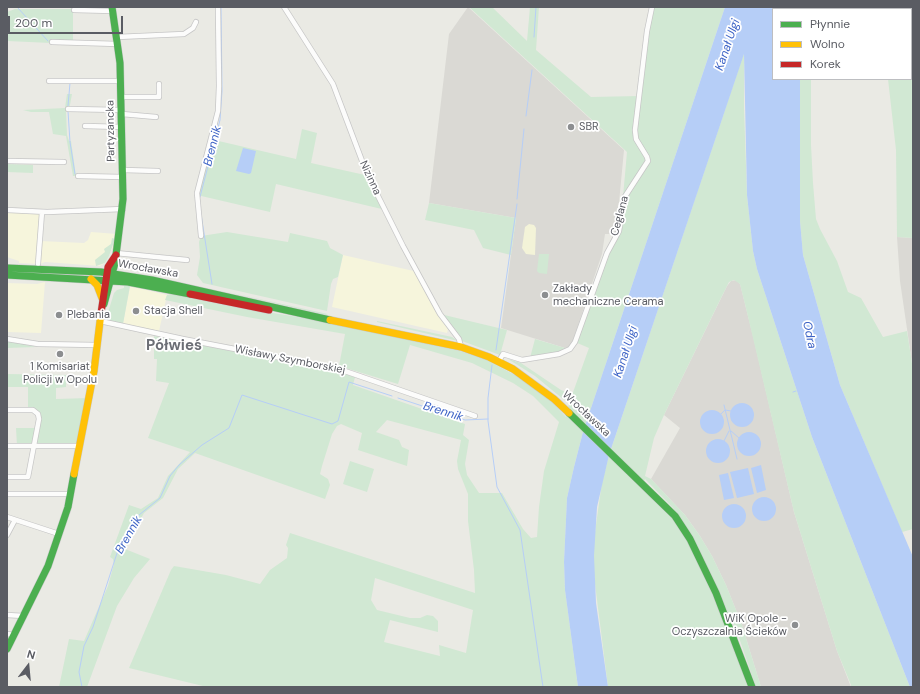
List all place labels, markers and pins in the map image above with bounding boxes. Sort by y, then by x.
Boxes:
place label: SBR [579,120,599,134]
marker: SBR [566,122,576,132]
place label: Zakłady mechaniczne Cerama [553,282,663,308]
marker: Zakłady mechaniczne Cerama [540,290,550,300]
place label: Stacja Shell [144,304,202,318]
marker: Stacja Shell [131,306,141,316]
place label: Plebania [67,308,110,322]
marker: Plebania [54,310,64,320]
marker: 1 Komisariat Policji w Opolu [55,349,65,359]
place label: 1 Komisariat Policji w Opolu [23,360,97,386]
place label: WiK Opole - Oczyszczalnia Ścieków [672,612,787,638]
marker: WiK Opole - Oczyszczalnia Ścieków [790,620,800,630]

